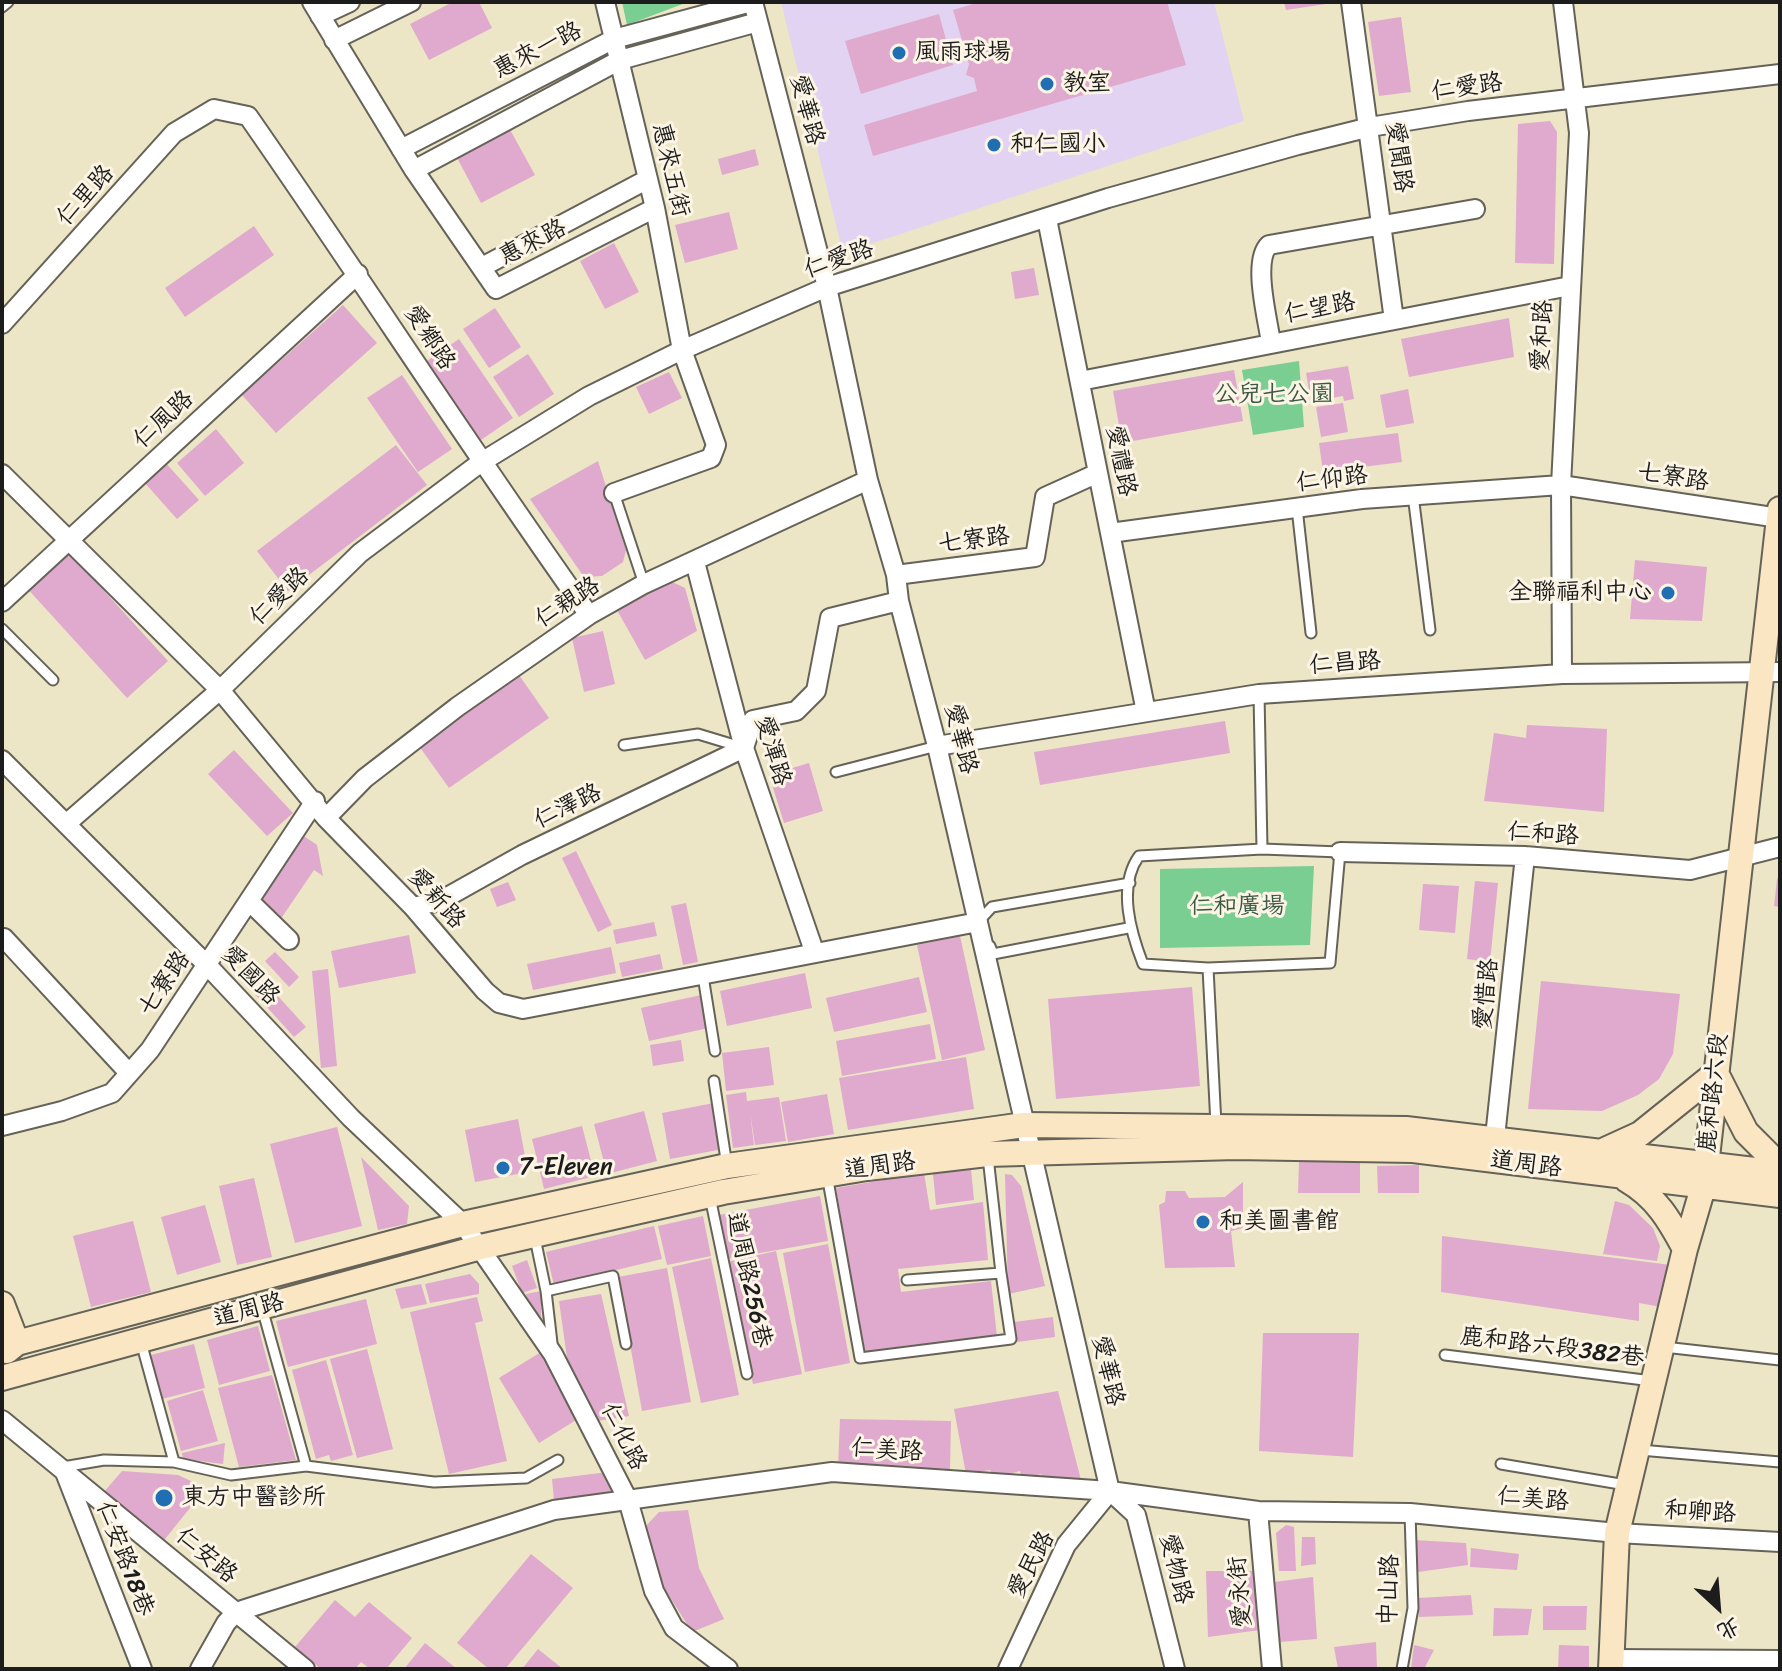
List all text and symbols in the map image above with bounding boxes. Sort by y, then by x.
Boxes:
street label: 惠來一路 [489,16,587,86]
place label: 風雨球場 [915,39,1011,67]
marker: 風雨球場 [890,44,908,62]
street label: 仁愛路 [1429,69,1505,107]
place label: 教室 [1063,70,1111,98]
street label: 愛華路 [783,71,829,149]
marker: 教室 [1038,75,1056,93]
street label: 愛聞路 [1379,119,1417,195]
street label: 惠來五街 [645,120,695,220]
place label: 和仁國小 [1010,131,1106,159]
marker: 和仁國小 [985,136,1003,154]
street label: 仁里路 [51,160,121,232]
street label: 惠來路 [494,214,572,272]
street label: 仁愛路 [800,235,878,285]
street label: 仁望路 [1282,288,1358,330]
street label: 愛和路 [1527,299,1559,373]
street label: 愛鄉路 [397,300,461,376]
park label: 公兒七公園 [1214,381,1334,409]
street label: 仁風路 [128,385,200,455]
street label: 愛禮路 [1099,423,1141,499]
street label: 七寮路 [1635,458,1711,498]
street label: 仁仰路 [1295,461,1369,499]
street label: 七寮路 [937,522,1011,560]
street label: 仁愛路 [244,562,316,632]
street label: 仁親路 [530,571,606,635]
place label: 全聯福利中心 [1508,579,1652,607]
marker: 全聯福利中心 [1659,584,1677,602]
street label: 仁昌路 [1308,647,1382,681]
street label: 愛華路 [937,701,983,777]
street label: 愛渾路 [748,712,796,790]
street label: 仁澤路 [529,778,607,836]
street label: 仁和路 [1506,818,1580,852]
street label: 愛新路 [401,863,471,935]
park label: 仁和廣場 [1189,893,1285,921]
street label: 愛國路 [215,940,285,1012]
street label: 七寮路 [133,946,197,1022]
street label: 愛惜路 [1469,957,1505,1031]
street label: 鹿和路六段 [1693,1032,1735,1154]
street label: 道周路 [1489,1146,1563,1184]
street label: 道周路 [842,1148,918,1186]
place label: 7-Eleven [519,1154,613,1182]
marker: 7-Eleven [494,1159,512,1177]
place label: 和美圖書館 [1219,1208,1339,1236]
street label: 道周路256巷 [720,1209,776,1351]
marker: 和美圖書館 [1194,1213,1212,1231]
street label: 道周路 [210,1288,288,1334]
street label: 鹿和路六段382巷 [1458,1322,1646,1374]
street label: 愛華路 [1085,1333,1129,1409]
street label: 仁化路 [594,1398,652,1476]
street label: 仁美路 [850,1434,924,1468]
street label: 仁美路 [1496,1483,1570,1517]
place label: 東方中醫診所 [182,1484,326,1512]
marker: 東方中醫診所 [153,1487,175,1509]
street label: 仁安路18巷 [89,1497,159,1621]
street label: 和卿路 [1663,1497,1737,1529]
street label: 仁安路 [169,1522,243,1590]
street label: 愛民路 [1002,1526,1062,1604]
street label: 愛物路 [1152,1531,1198,1607]
street label: 中山路 [1374,1554,1406,1626]
street label: 愛永街 [1224,1555,1258,1629]
north arrow [1678,1567,1758,1647]
text: 北 [1710,1607,1747,1651]

